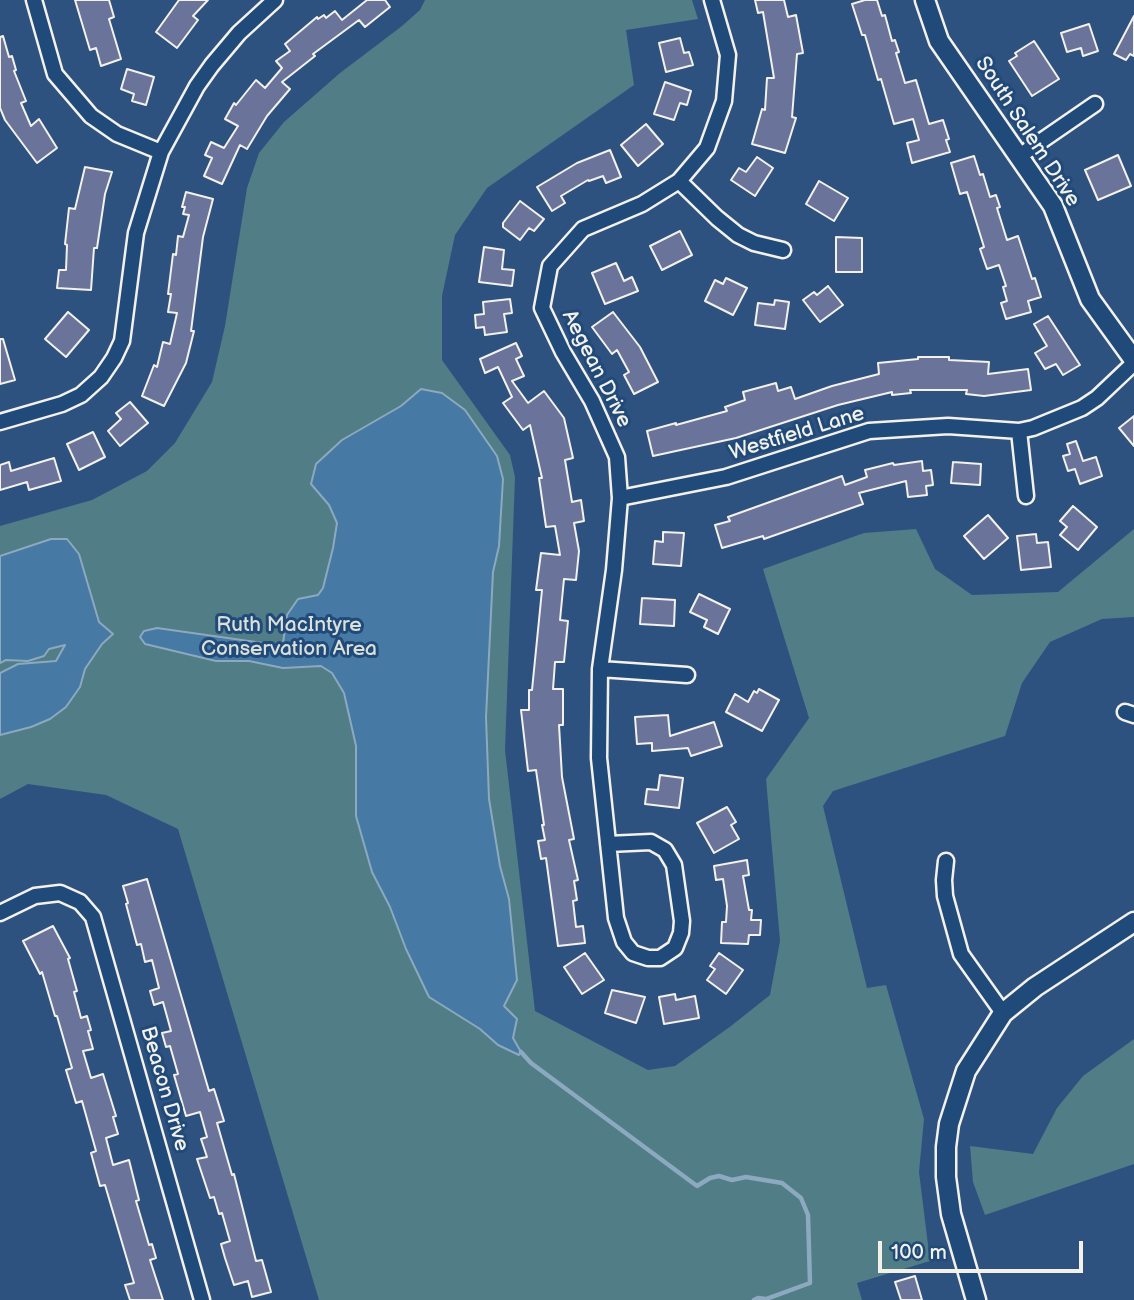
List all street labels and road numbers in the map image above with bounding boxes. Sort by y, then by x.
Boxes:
street label: South Salem Drive [969,52,1085,212]
street label: Aegean Drive [556,306,636,432]
street label: Westfield Lane [726,402,868,466]
street label: Beacon Drive [134,1024,194,1154]

